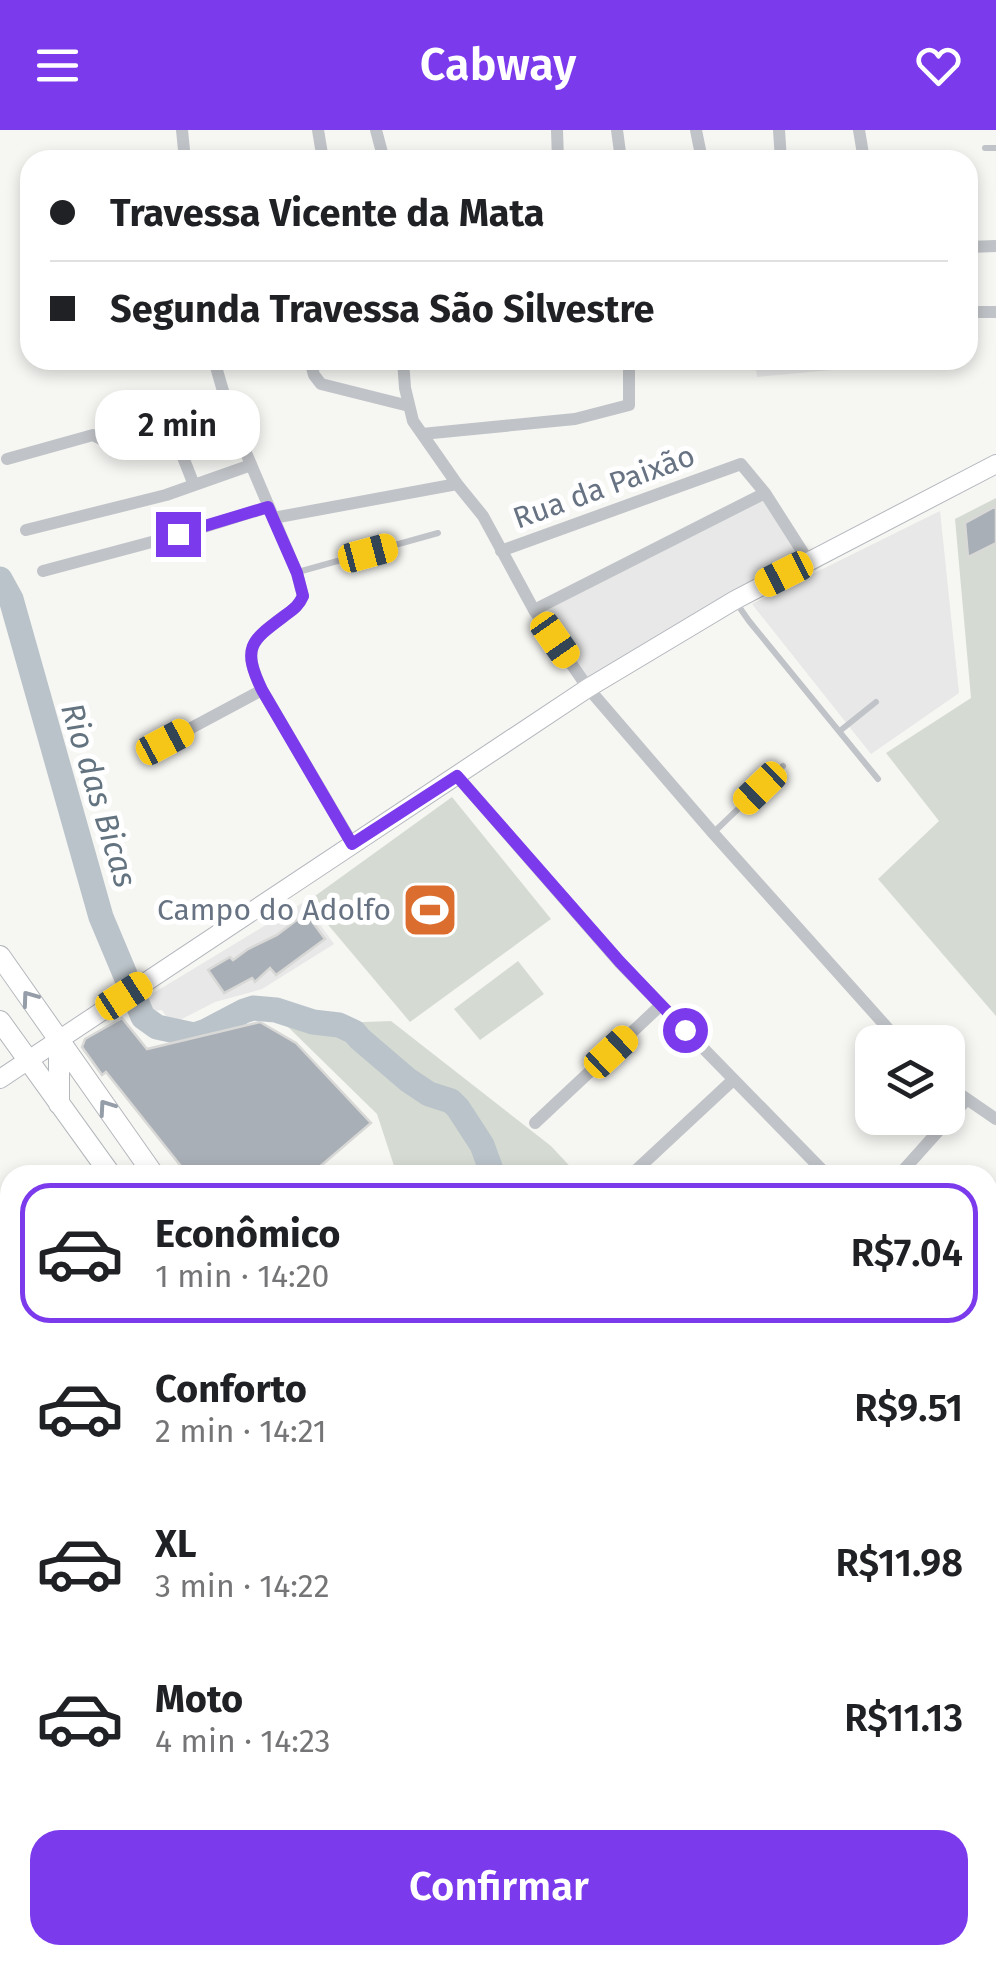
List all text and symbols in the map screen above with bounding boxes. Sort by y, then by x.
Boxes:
icon: menu [30,38,85,93]
text: Cabway [420,38,576,92]
icon: heart [911,38,966,93]
text: Travessa Vicente da Mata [110,190,545,236]
text: Segunda Travessa São Silvestre [110,286,655,332]
callout: 2 min [96,389,260,459]
text: 2 min [138,406,217,444]
street label: Rua da Paixão [508,437,700,537]
route end [156,512,201,557]
car [335,531,401,575]
car [750,547,818,601]
car [526,607,584,673]
water label: Rio das Bicas [53,698,145,892]
car [131,715,199,769]
car [728,756,792,820]
sports icon: Campo do Adolfo [400,880,460,940]
place label: Campo do Adolfo [157,892,391,928]
car [91,967,157,1025]
one-way arrow [23,990,42,1009]
route start [663,1008,708,1053]
car [579,1021,643,1083]
map controls [855,1025,965,1135]
button: layers [855,1025,965,1135]
one-way arrow [99,1100,118,1119]
icon: car [35,1208,125,1298]
text: Econômico [155,1211,340,1257]
text: R$7.04 [851,1230,963,1276]
text: 1 min · 14:20 [155,1257,329,1295]
icon: car [35,1363,125,1453]
text: Conforto [155,1366,307,1412]
text: R$9.51 [854,1385,963,1431]
text: 2 min · 14:21 [155,1412,327,1450]
icon: car [35,1518,125,1608]
text: XL [155,1521,197,1567]
text: R$11.98 [836,1540,963,1586]
text: 3 min · 14:22 [155,1567,330,1605]
icon: car [35,1673,125,1763]
text: Moto [155,1676,243,1722]
text: R$11.13 [844,1695,963,1741]
text: 4 min · 14:23 [155,1722,331,1760]
button: Confirmar [30,1830,968,1945]

